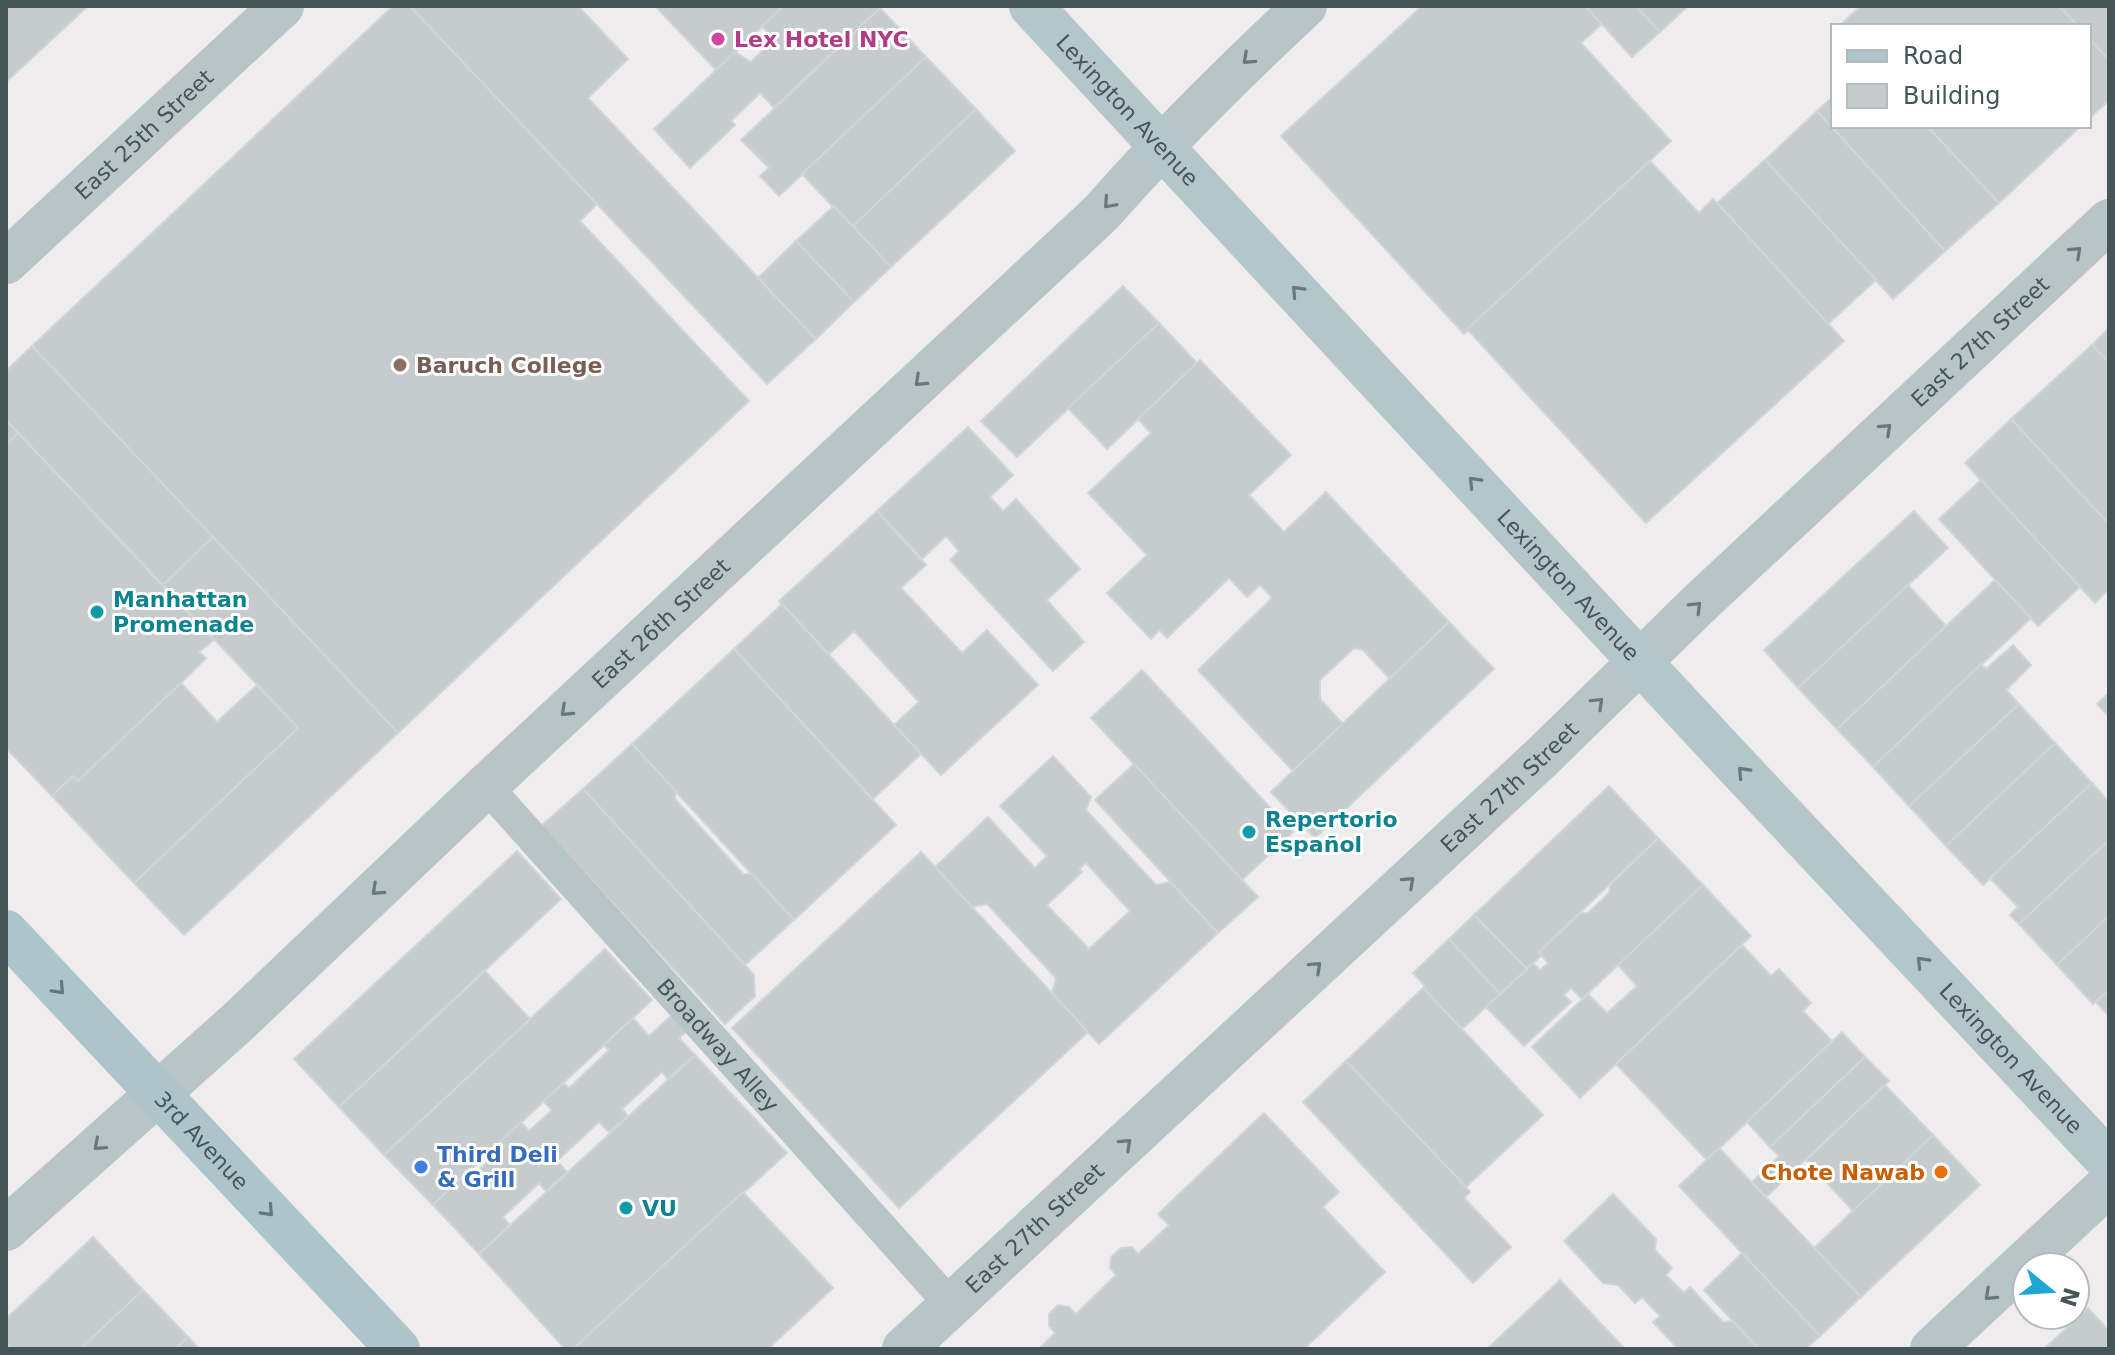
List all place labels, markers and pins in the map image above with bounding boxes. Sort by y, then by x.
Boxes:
place label: Lex Hotel NYC [734,27,909,52]
marker: Lex Hotel NYC [709,30,727,48]
place label: Baruch College [416,353,602,378]
marker: Baruch College [391,356,409,374]
place label: Manhattan Promenade [113,587,254,637]
marker: Manhattan Promenade [88,603,106,621]
place label: Repertorio Español [1265,807,1398,857]
marker: Repertorio Español [1240,823,1258,841]
place label: Third Deli & Grill [437,1142,558,1192]
marker: Third Deli & Grill [412,1158,430,1176]
place label: Chote Nawab [1761,1160,1925,1185]
marker: Chote Nawab [1932,1163,1950,1181]
place label: VU [642,1196,677,1221]
marker: VU [617,1199,635,1217]

